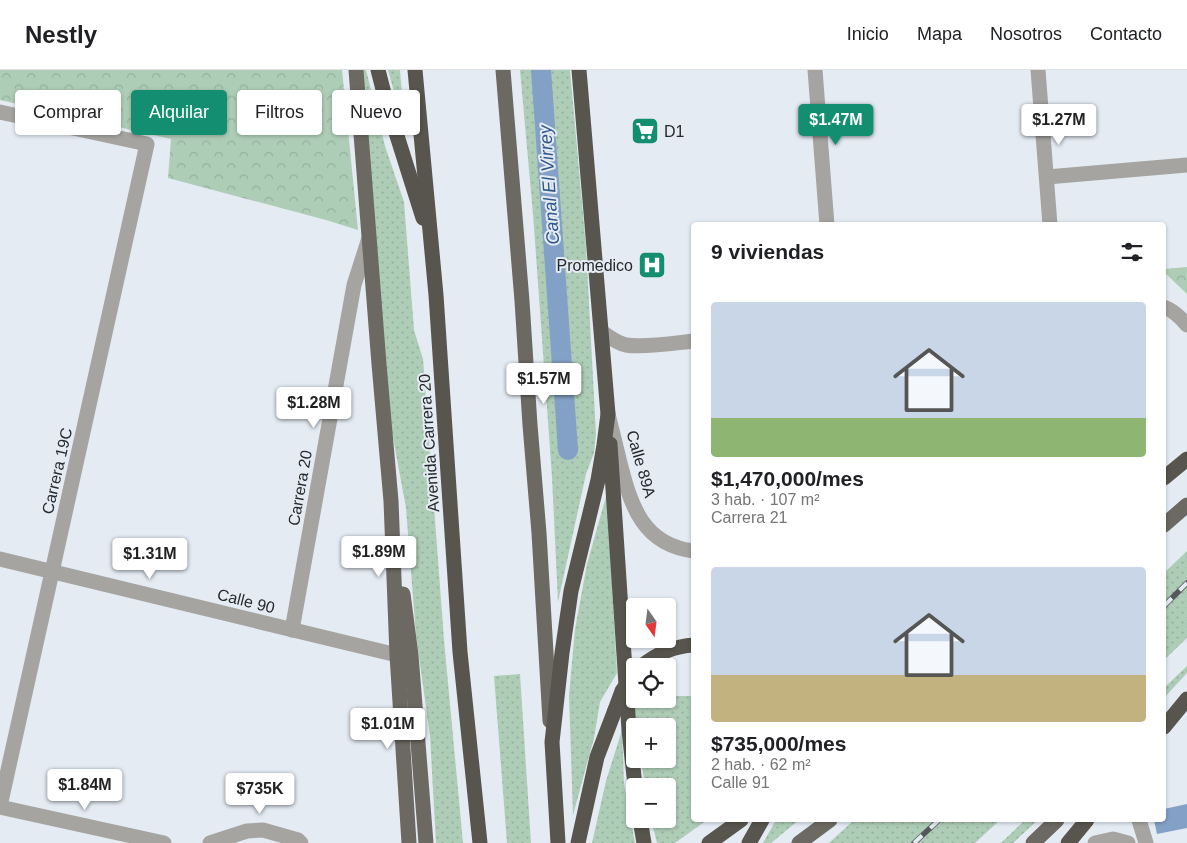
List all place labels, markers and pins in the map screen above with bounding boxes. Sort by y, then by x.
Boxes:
pin: $1.47M [795,104,877,146]
pin: $1.27M [1018,104,1100,146]
supermarket icon: D1 [630,116,660,146]
place label: D1 [664,123,685,140]
hospital icon: Promedico [637,250,667,280]
place label: Promedico [557,257,633,274]
pin: $1.57M [503,362,585,405]
pin: $1.28M [273,386,355,429]
pin: $1.89M [338,536,420,578]
pin: $1.31M [109,538,191,580]
pin: $1.01M [347,708,429,750]
pin: $1.84M [44,768,126,811]
pin: $735K [225,772,295,815]

